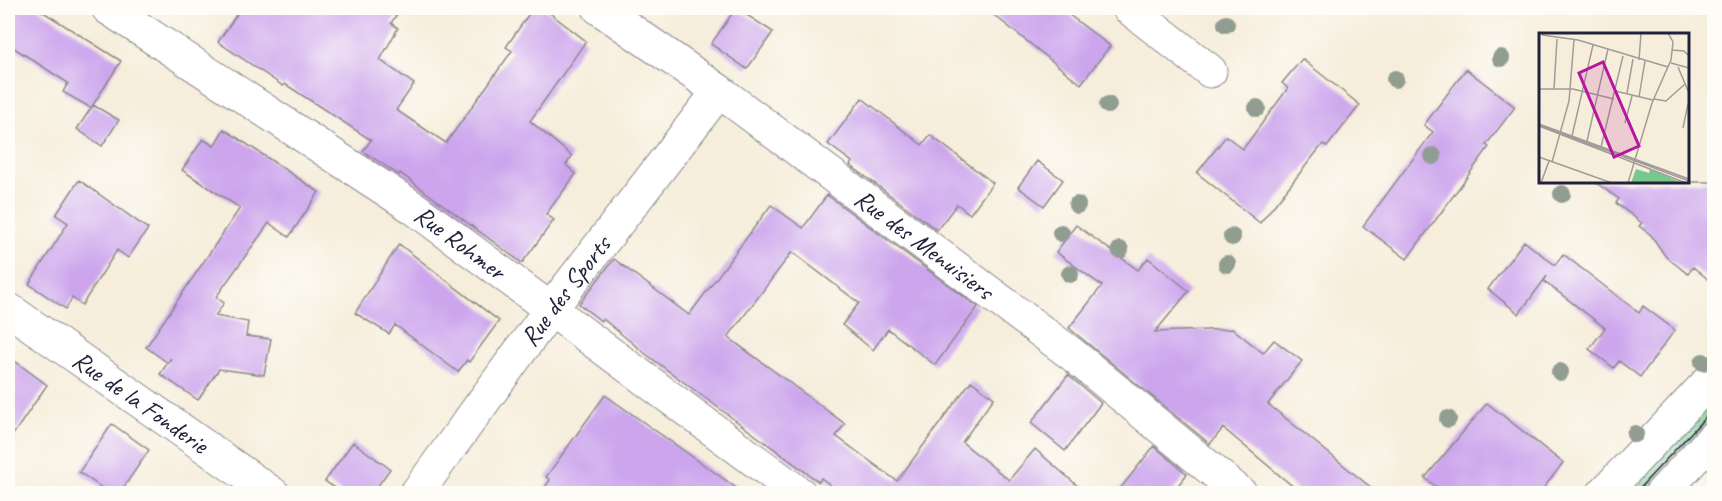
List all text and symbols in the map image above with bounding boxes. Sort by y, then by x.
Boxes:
inset map [1539,33,1689,183]
street label: Rue des Menuisiers [848,182,1002,308]
street label: Rue Rohmer [408,198,514,289]
street label: Rue des Sports [513,228,619,353]
street label: Rue de la Fonderie [66,343,216,462]

